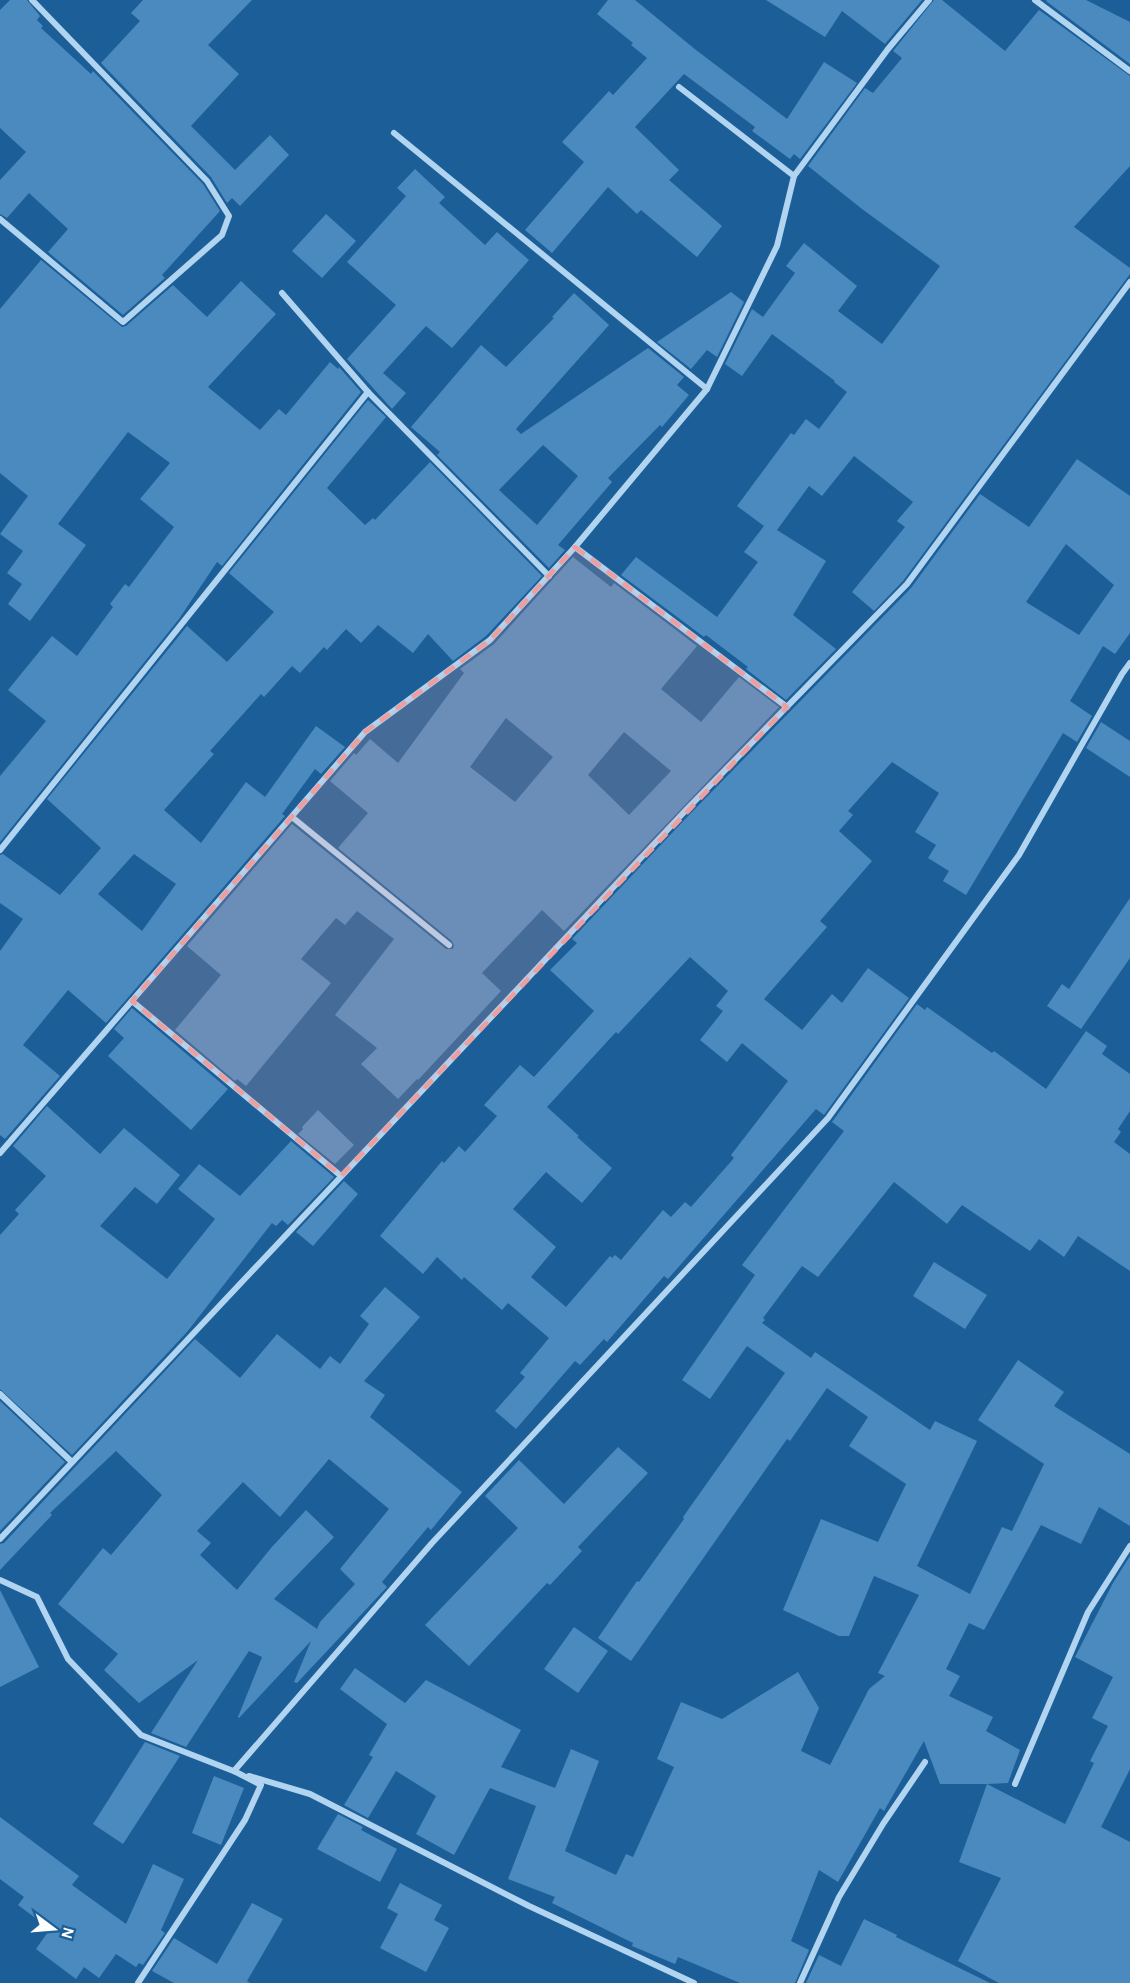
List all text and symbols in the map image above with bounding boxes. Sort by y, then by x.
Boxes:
north arrow [24,1899,84,1959]
text: N [58,1925,77,1940]

